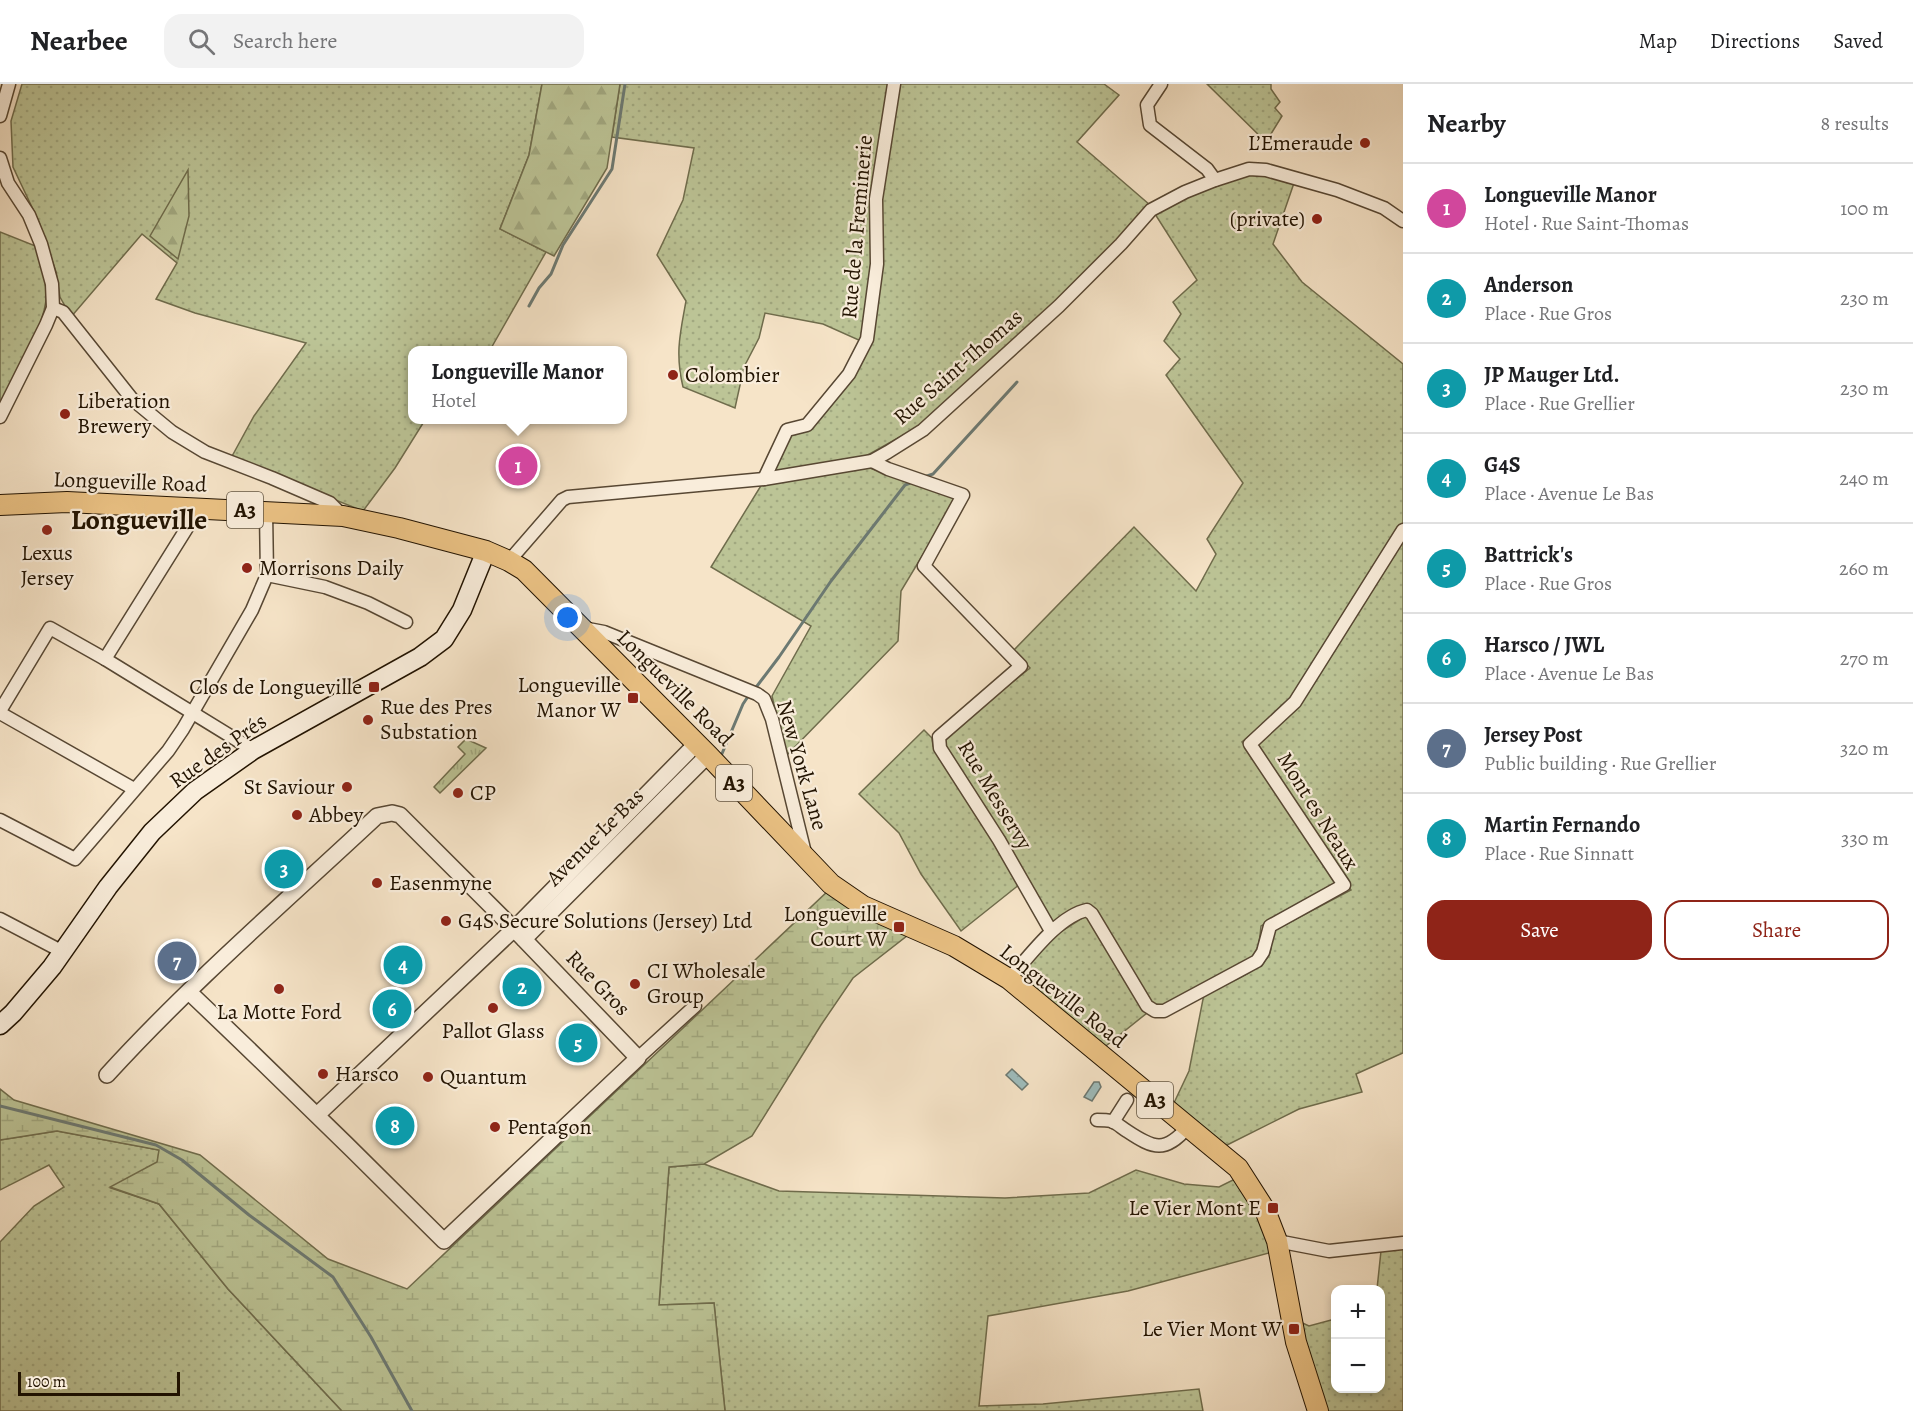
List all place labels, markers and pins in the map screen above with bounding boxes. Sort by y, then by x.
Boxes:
place label: L’Emeraude [1248,128,1353,158]
marker: L’Emeraude [1358,136,1372,150]
place label: (private) [1230,204,1305,234]
marker: (private) [1310,212,1324,226]
place label: Colombier [685,360,780,390]
marker: Colombier [666,368,680,382]
place label: Liberation Brewery [77,386,170,441]
marker: Liberation Brewery [58,407,72,421]
pin: 1 [498,444,538,488]
marker: Lexus Jersey [40,523,54,537]
place label: Lexus Jersey [20,538,74,593]
place label: Morrisons Daily [259,553,404,583]
marker: Morrisons Daily [240,561,254,575]
place label: Longueville Manor W [517,670,621,725]
place label: Clos de Longueville [189,672,362,702]
marker: Clos de Longueville [367,680,381,694]
marker: Longueville Manor W [626,691,640,705]
place label: Rue des Pres Substation [380,692,493,747]
marker: Rue des Pres Substation [361,713,375,727]
place label: St Saviour [243,772,335,802]
place label: CP [470,778,496,808]
marker: St Saviour [340,780,354,794]
marker: CP [451,786,465,800]
place label: Abbey [308,800,364,830]
marker: Abbey [290,808,304,822]
pin: 3 [264,846,304,892]
place label: Easenmyne [389,868,492,898]
marker: Easenmyne [370,876,384,890]
place label: Longueville Court W [783,899,887,954]
place label: G4S Secure Solutions (Jersey) Ltd [458,906,752,936]
marker: G4S Secure Solutions (Jersey) Ltd [439,914,453,928]
marker: Longueville Court W [892,920,906,934]
pin: 7 [158,938,196,984]
pin: 4 [384,942,422,988]
place label: CI Wholesale Group [647,956,766,1011]
pin: 2 [502,964,542,1010]
marker: CI Wholesale Group [628,977,642,991]
marker: La Motte Ford [272,982,286,996]
pin: 6 [372,986,412,1032]
place label: La Motte Ford [217,997,342,1027]
marker: Pallot Glass [486,1001,500,1015]
place label: Pallot Glass [441,1016,545,1046]
pin: 5 [558,1020,598,1066]
place label: Harsco [335,1059,399,1089]
place label: Quantum [440,1062,527,1092]
marker: Harsco [316,1067,330,1081]
marker: Quantum [421,1070,435,1084]
pin: 8 [376,1104,414,1148]
place label: Pentagon [507,1112,592,1142]
marker: Pentagon [488,1120,502,1134]
place label: Le Vier Mont E [1128,1193,1261,1223]
marker: Le Vier Mont E [1266,1201,1280,1215]
place label: Le Vier Mont W [1142,1314,1282,1344]
marker: Le Vier Mont W [1287,1322,1301,1336]

